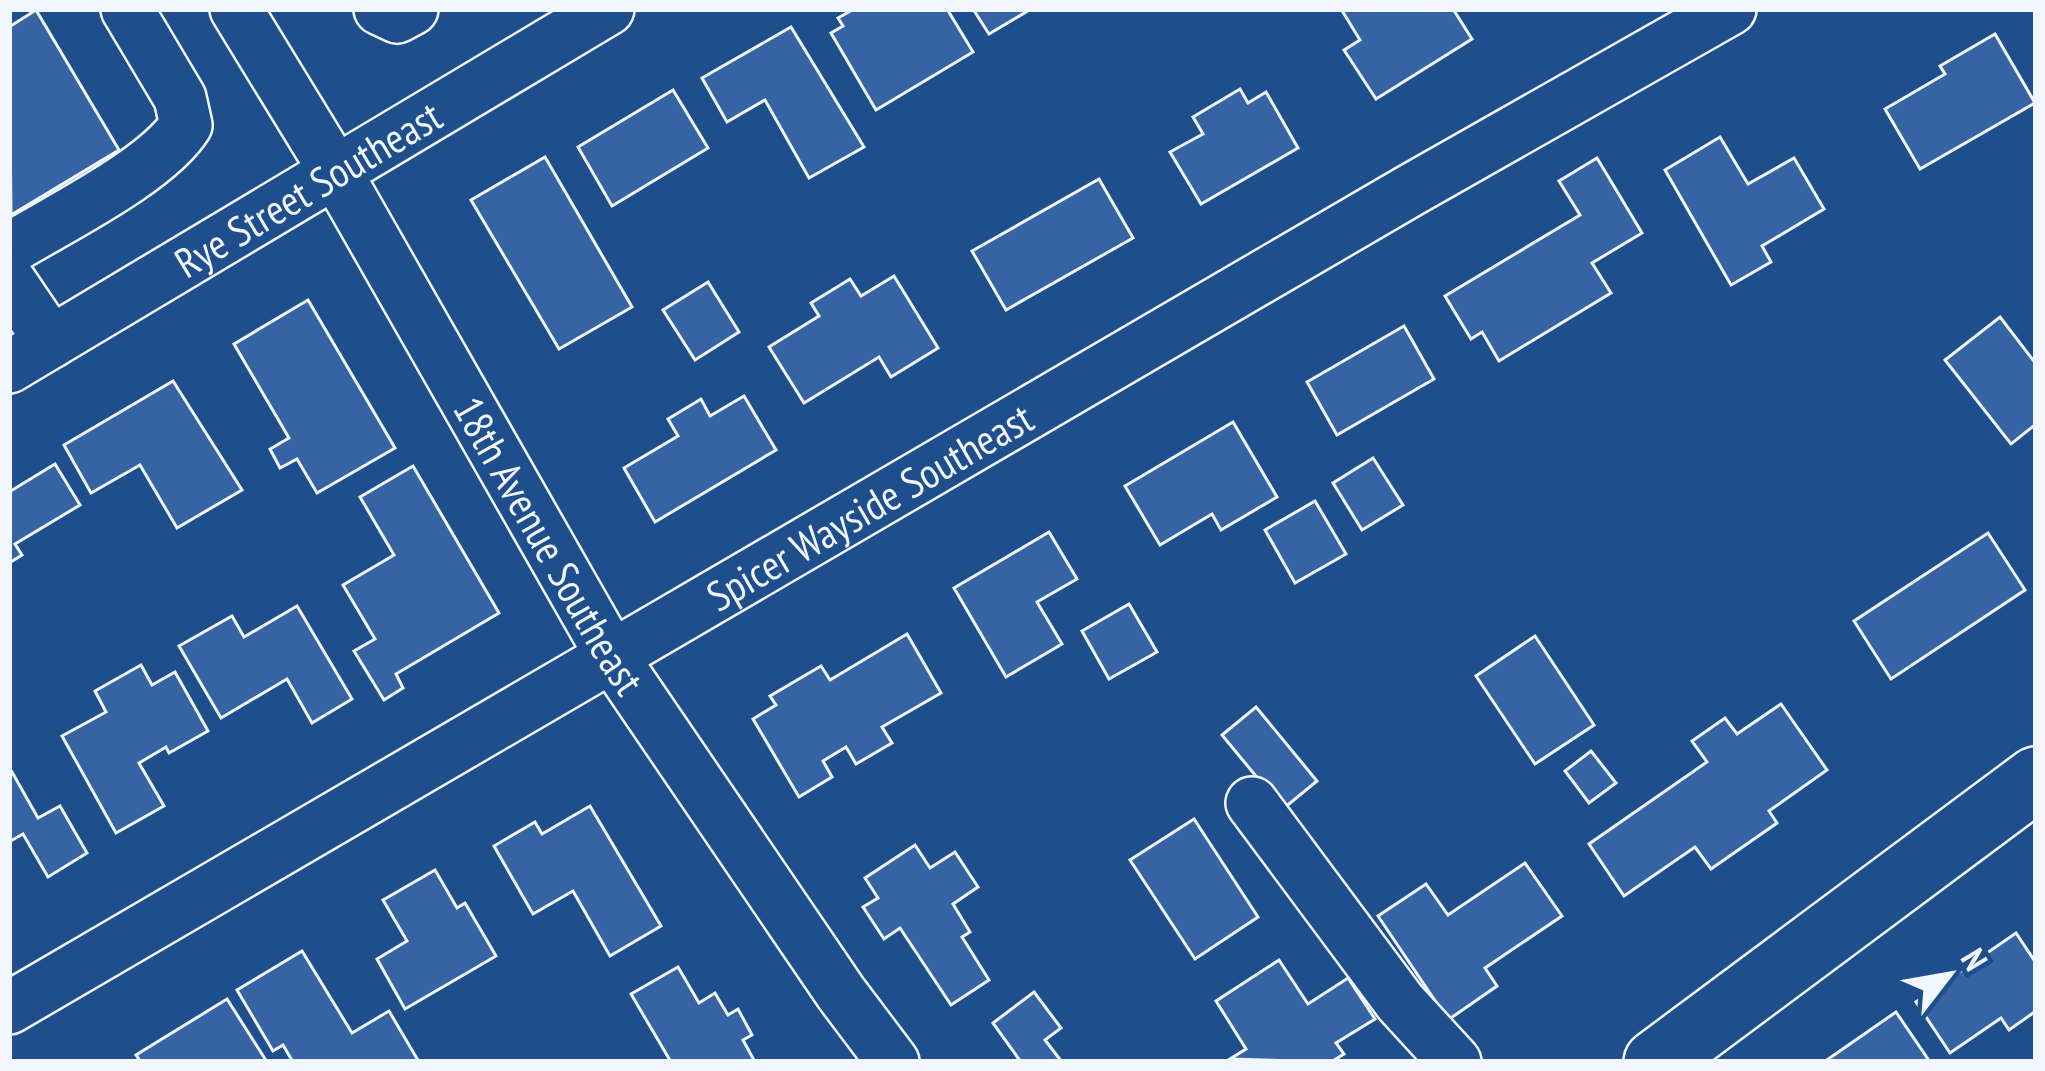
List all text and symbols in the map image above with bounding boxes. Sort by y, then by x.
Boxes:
street label: Rye Street Southeast [164,87,452,289]
street label: 18th Avenue Southeast [442,386,657,705]
street label: Spicer Wayside Southeast [696,389,1043,623]
north arrow [1889,915,2009,1035]
text: N [1952,941,1998,978]

